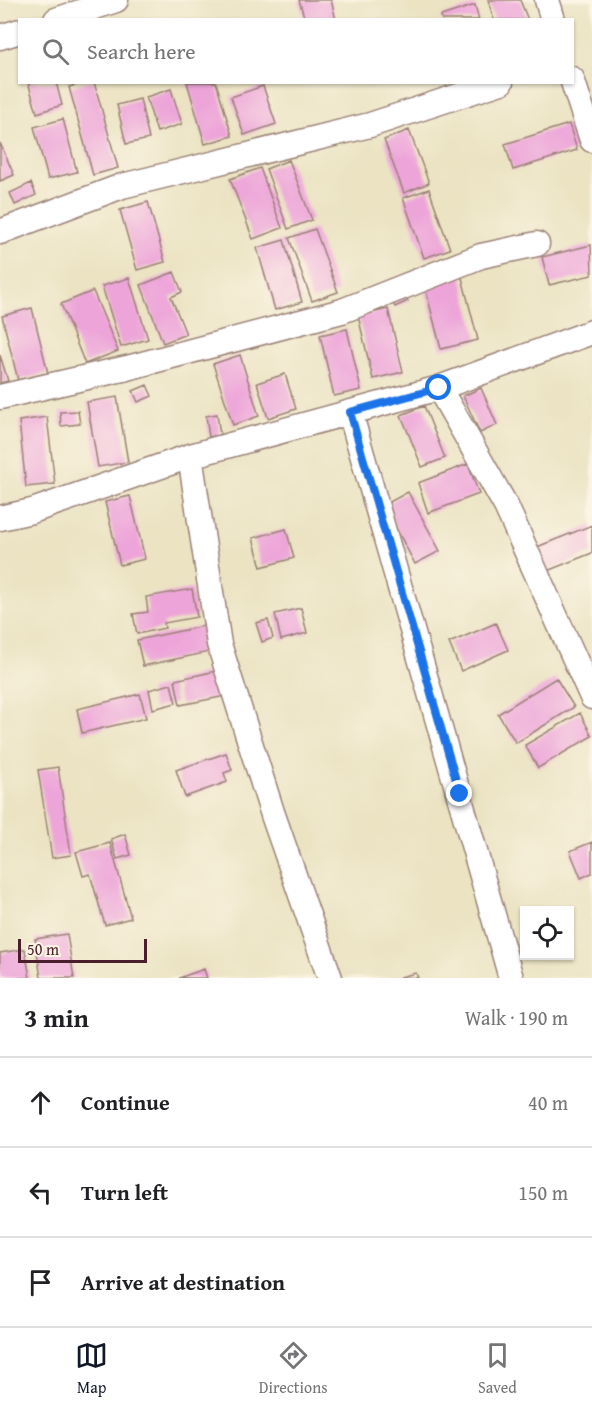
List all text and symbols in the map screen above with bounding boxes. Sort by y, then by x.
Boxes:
search box [18,18,574,84]
icon: search [39,35,72,68]
text: Search here [87,35,196,67]
route start [425,374,451,400]
route end [446,780,472,806]
map controls [520,906,574,960]
button: locate [520,906,574,960]
scale bar [18,936,147,964]
text: 50 m [27,937,59,961]
text: 3 min [24,998,89,1037]
text: Walk · 190 m [465,1003,568,1032]
icon: ahead [24,1086,57,1119]
text: Continue [81,1086,170,1118]
text: 40 m [528,1088,568,1117]
icon: left [24,1176,57,1209]
text: Turn left [81,1176,168,1208]
text: 150 m [518,1178,568,1207]
icon: arrive [24,1266,57,1299]
text: Arrive at destination [81,1266,285,1298]
tab: Map [75,1339,108,1399]
tab: Directions [259,1339,328,1399]
tab: Saved [478,1339,517,1399]

